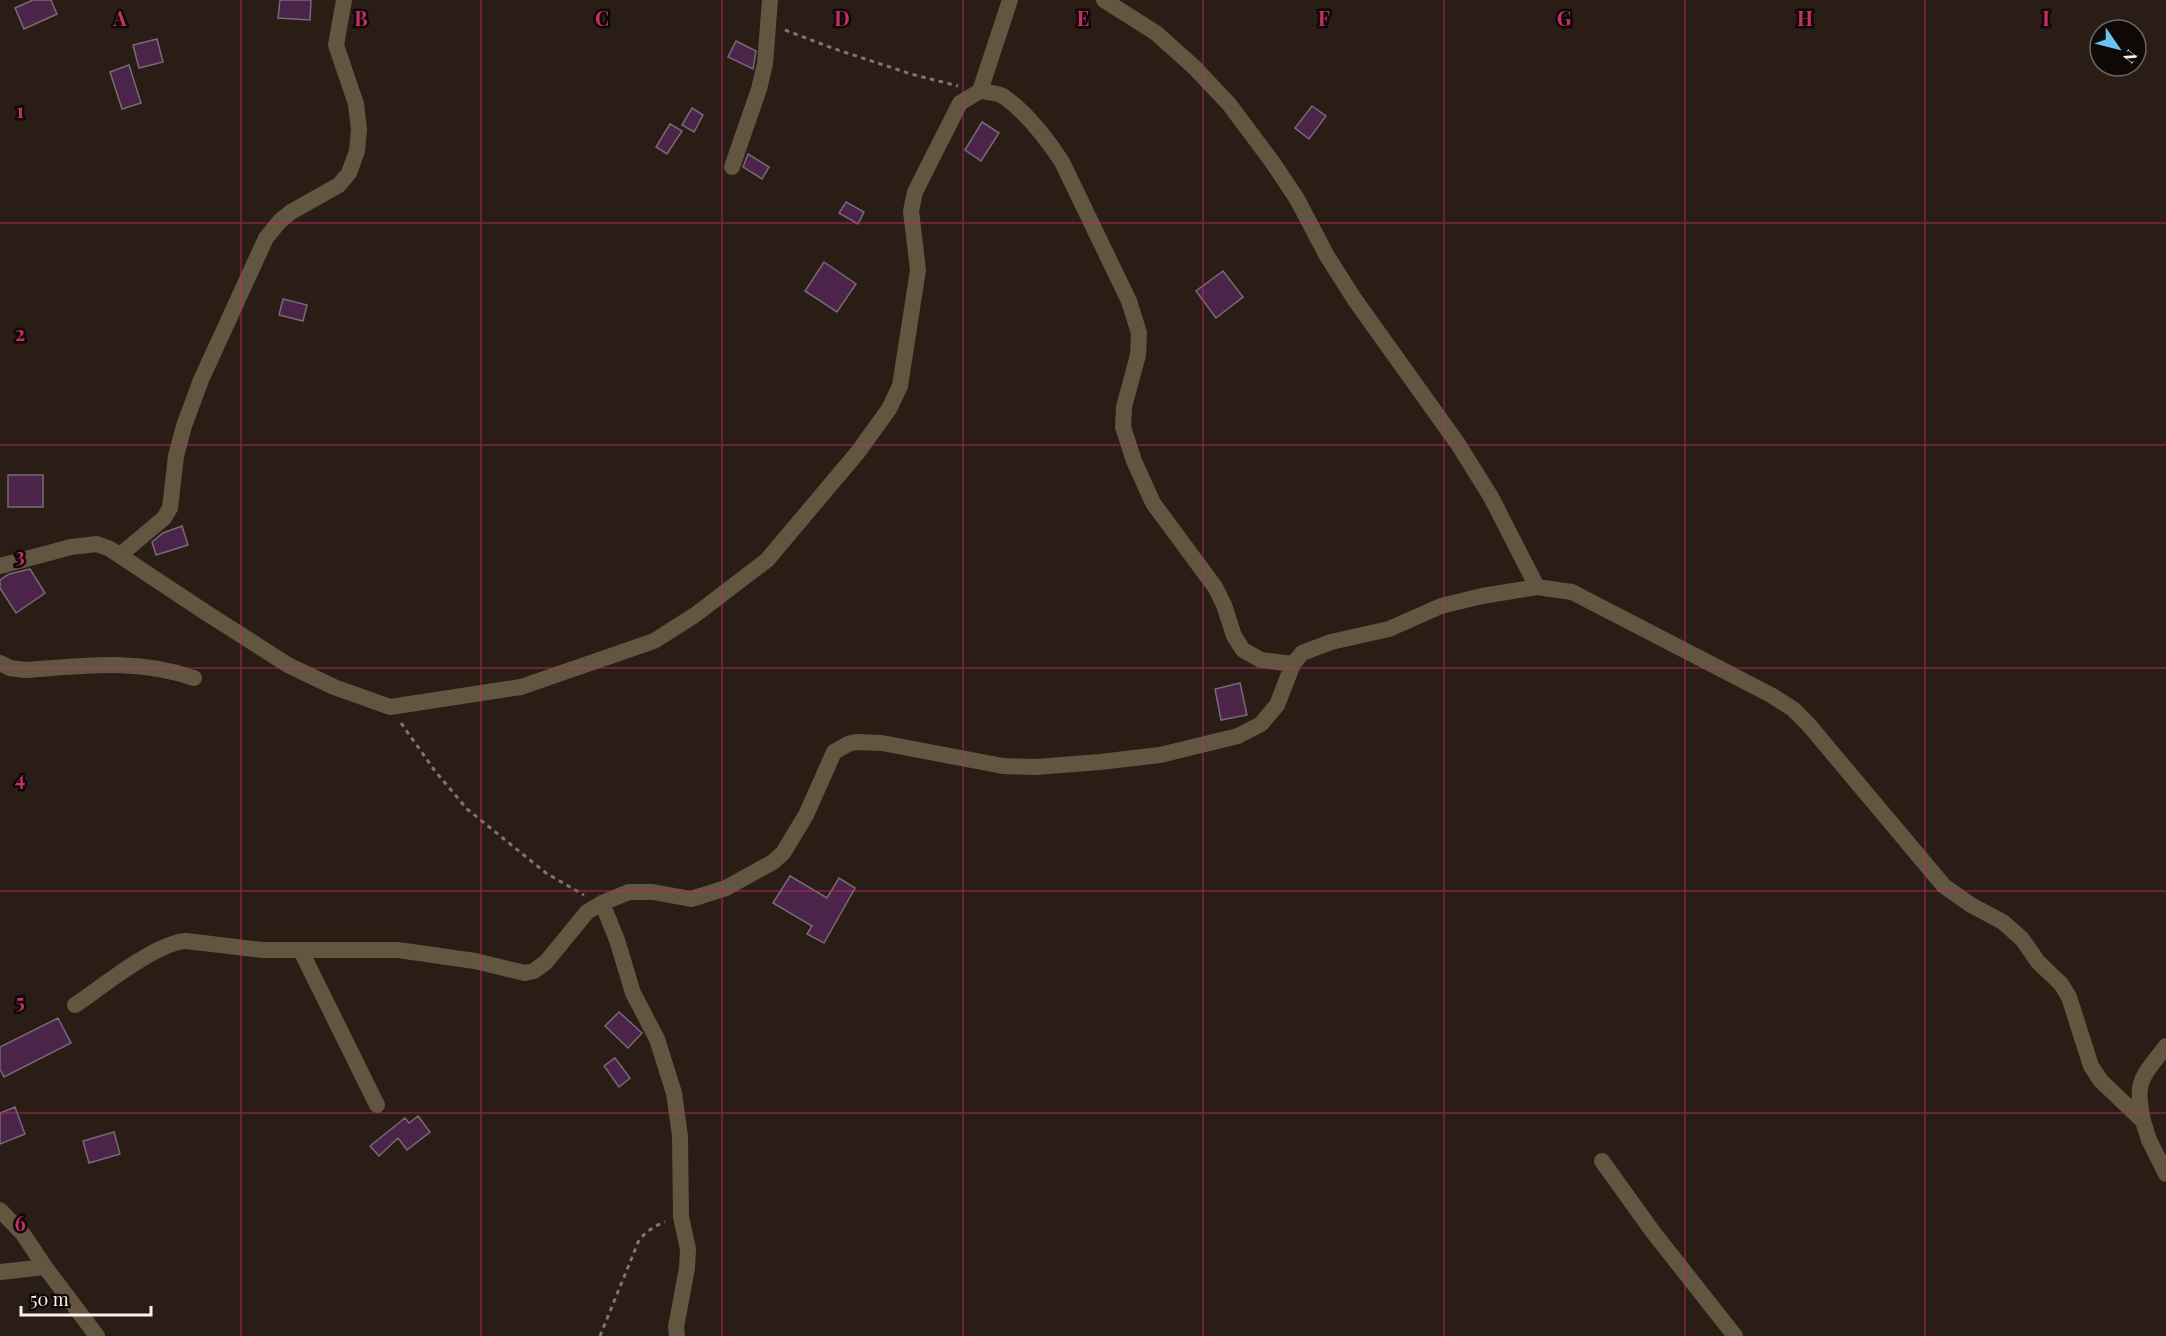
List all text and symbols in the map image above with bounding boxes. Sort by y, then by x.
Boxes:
text: A [112,4,127,31]
text: B [354,4,368,31]
text: C [595,4,609,31]
text: D [834,4,850,31]
text: E [1077,4,1089,31]
text: F [1318,4,1330,31]
text: G [1557,4,1572,31]
text: H [1797,4,1813,31]
text: I [2042,4,2050,31]
north arrow [2088,18,2148,78]
text: N [2119,46,2143,68]
text: 1 [16,96,24,123]
text: 2 [15,319,25,346]
text: 3 [15,541,25,568]
text: 4 [15,764,25,791]
text: 5 [15,987,25,1014]
text: 6 [14,1209,26,1236]
scale bar [21,1279,152,1317]
text: 50 m [30,1287,69,1311]

